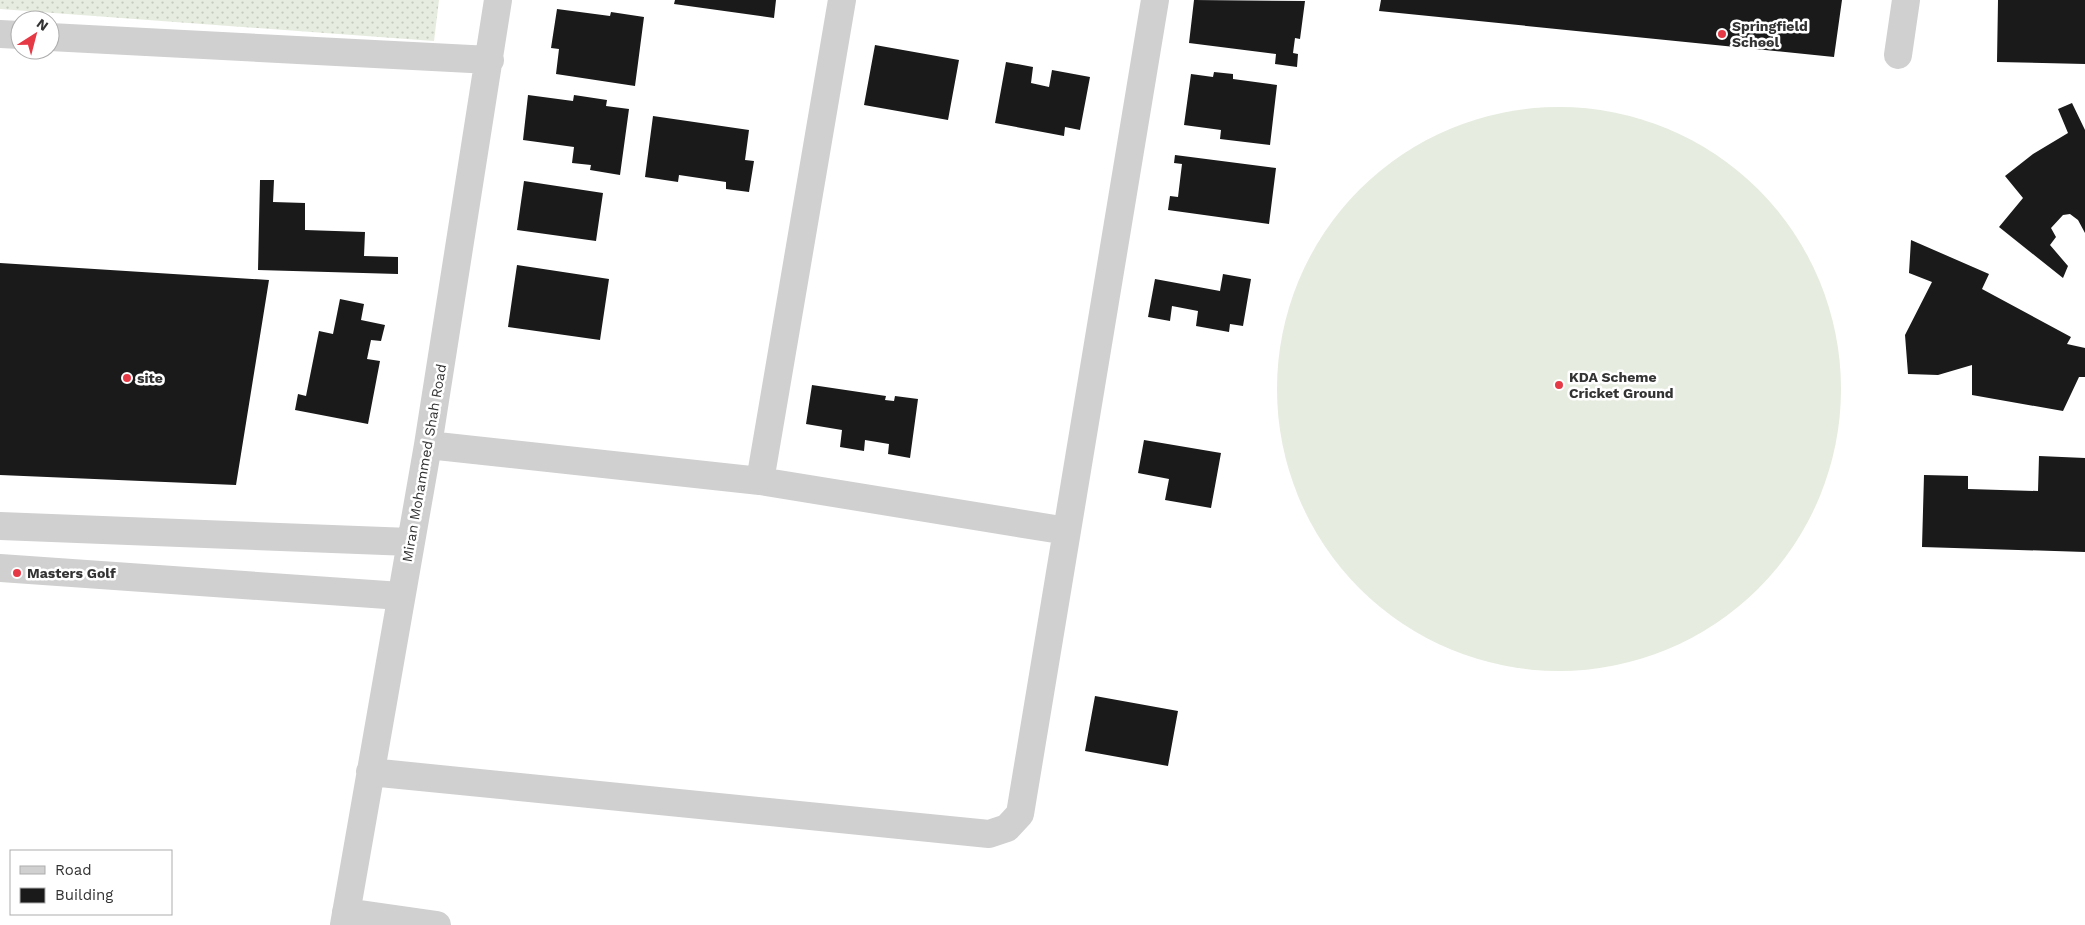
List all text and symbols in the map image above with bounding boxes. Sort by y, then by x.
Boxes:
north arrow [10,10,60,60]
text: N [34,15,52,34]
place label: Springfield School [1732,18,1808,50]
marker: Springfield School [1716,28,1728,40]
street label: Miran Mohammed Shah Road [399,363,449,563]
place label: KDA Scheme Cricket Ground [1569,369,1674,401]
place label: site [137,370,163,386]
marker: site [121,372,133,384]
marker: KDA Scheme Cricket Ground [1553,379,1565,391]
place label: Masters Golf [27,565,116,581]
marker: Masters Golf [11,567,23,579]
legend [10,850,172,915]
text: Road [55,861,92,879]
text: Building [55,886,113,904]

